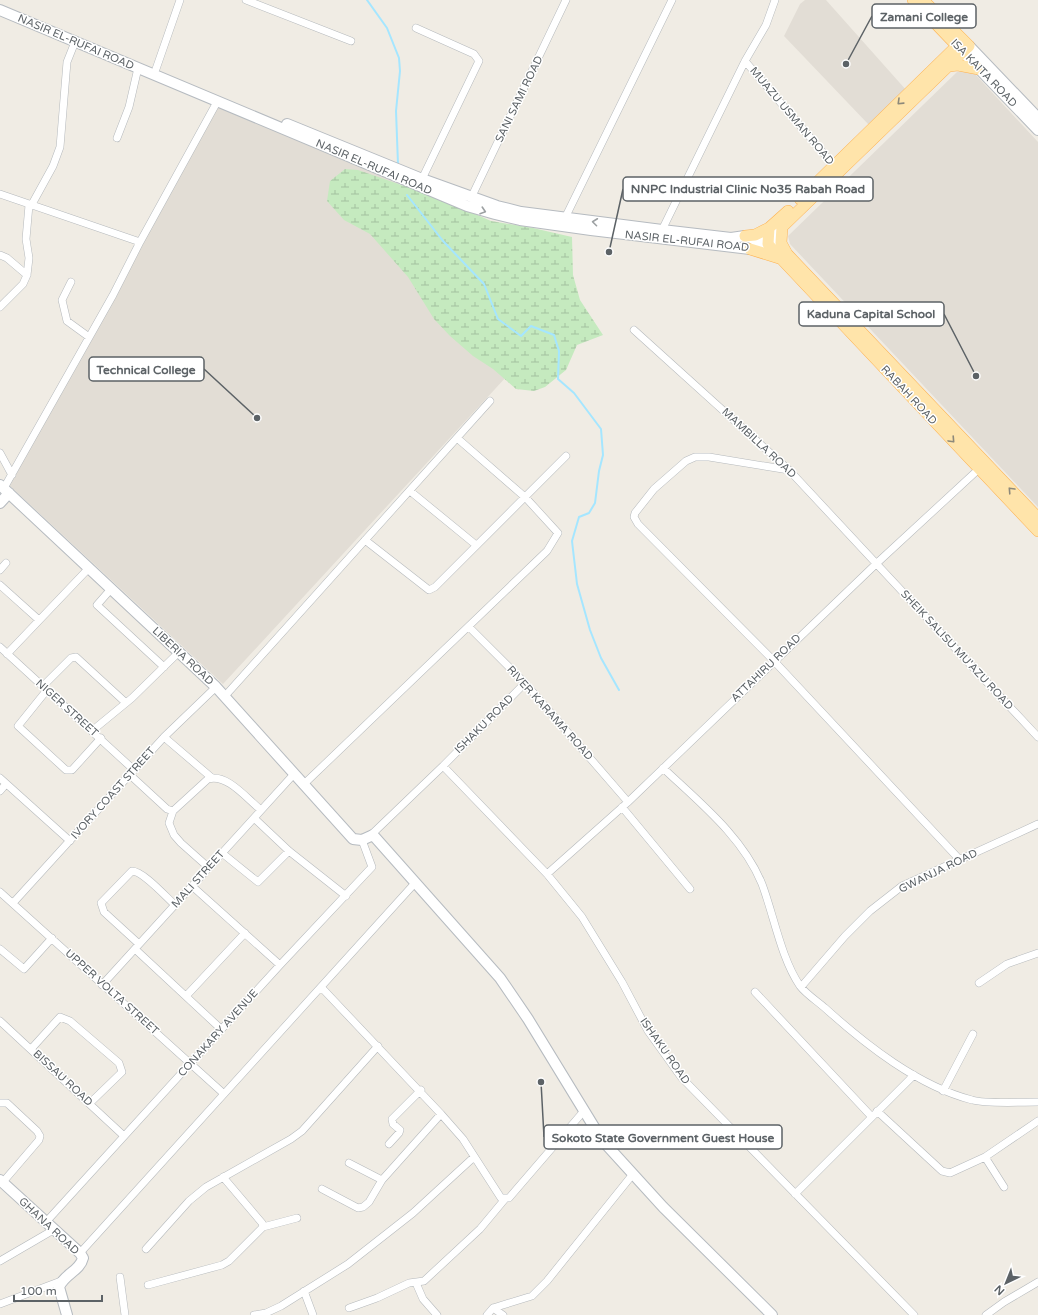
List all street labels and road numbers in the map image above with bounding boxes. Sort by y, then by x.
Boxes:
street label: NASIR EL-RUFAI ROAD [16,12,136,72]
street label: ISA KAITA ROAD [948,36,1020,110]
street label: SANI SAMI ROAD [492,54,546,144]
street label: MUAZU USMAN ROAD [747,64,837,168]
street label: NASIR EL-RUFAI ROAD [314,137,434,197]
street label: NASIR EL-RUFAI ROAD [624,228,750,254]
street label: RABAH ROAD [878,363,940,427]
street label: MAMBILLA ROAD [719,405,799,481]
street label: SHEIK SALISU MU'AZU ROAD [898,587,1016,713]
street label: LIBERIA ROAD [150,624,216,688]
street label: ATTAHIRU ROAD [728,631,804,705]
street label: RIVER KARAMA ROAD [504,663,596,763]
street label: NIGER STREET [33,677,101,740]
street label: ISHAKU ROAD [452,692,516,756]
street label: IVORY COAST STREET [68,744,158,842]
street label: GWANJA ROAD [897,846,979,896]
street label: MALI STREET [169,847,227,910]
street label: UPPER VOLTA STREET [62,947,162,1038]
street label: CONAKARY AVENUE [175,987,261,1079]
street label: ISHAKU ROAD [637,1015,693,1087]
street label: BISSAU ROAD [31,1047,95,1109]
street label: GHANA ROAD [16,1195,82,1257]

